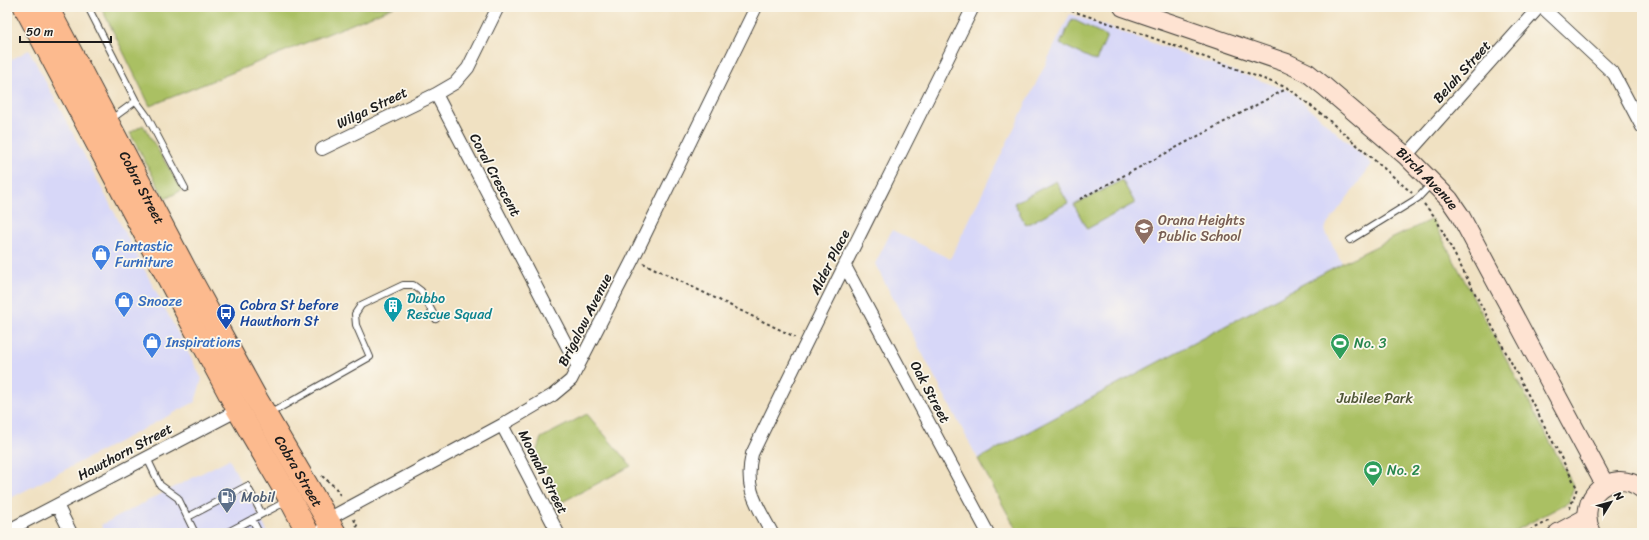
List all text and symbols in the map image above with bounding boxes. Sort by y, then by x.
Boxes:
scale bar [20,18,111,44]
text: 50 m [26,21,53,43]
street label: Belah Street [1427,35,1497,109]
street label: Wilga Street [332,80,412,136]
street label: Coral Crescent [462,129,528,221]
street label: Birch Avenue [1391,140,1466,215]
street label: Cobra Street [112,146,172,229]
place label: Orana Heights Public School [1158,208,1245,249]
school or university icon: Orana Heights Public School [1133,217,1155,245]
street label: Alder Place [802,225,857,300]
place label: Fantastic Furniture [115,234,173,275]
shop icon: Fantastic Furniture [90,243,112,271]
street label: Brigalow Avenue [551,269,619,371]
place label: Dubbo Rescue Squad [407,286,493,327]
place label: Snooze [138,289,182,314]
shop icon: Snooze [113,290,135,318]
place label: Cobra St before Hawthorn St [240,293,339,334]
building icon: Dubbo Rescue Squad [382,295,404,323]
bus stop icon: Cobra St before Hawthorn St [215,302,237,330]
place label: Inspirations [165,330,241,355]
shop icon: Inspirations [141,331,163,359]
place label: No. 3 [1354,331,1387,356]
sports icon: No. 3 [1329,332,1351,360]
street label: Oak Street [903,356,957,428]
park label: Jubilee Park [1336,386,1414,411]
street label: Hawthorn Street [73,416,177,488]
street label: Moonah Street [511,425,575,519]
street label: Cobra Street [268,430,330,512]
place label: No. 2 [1387,458,1420,483]
sports icon: No. 2 [1362,459,1384,487]
north arrow [1591,482,1631,522]
place label: Mobil [241,485,276,510]
fuel station icon: Mobil [216,486,238,514]
text: N [1608,487,1629,505]

